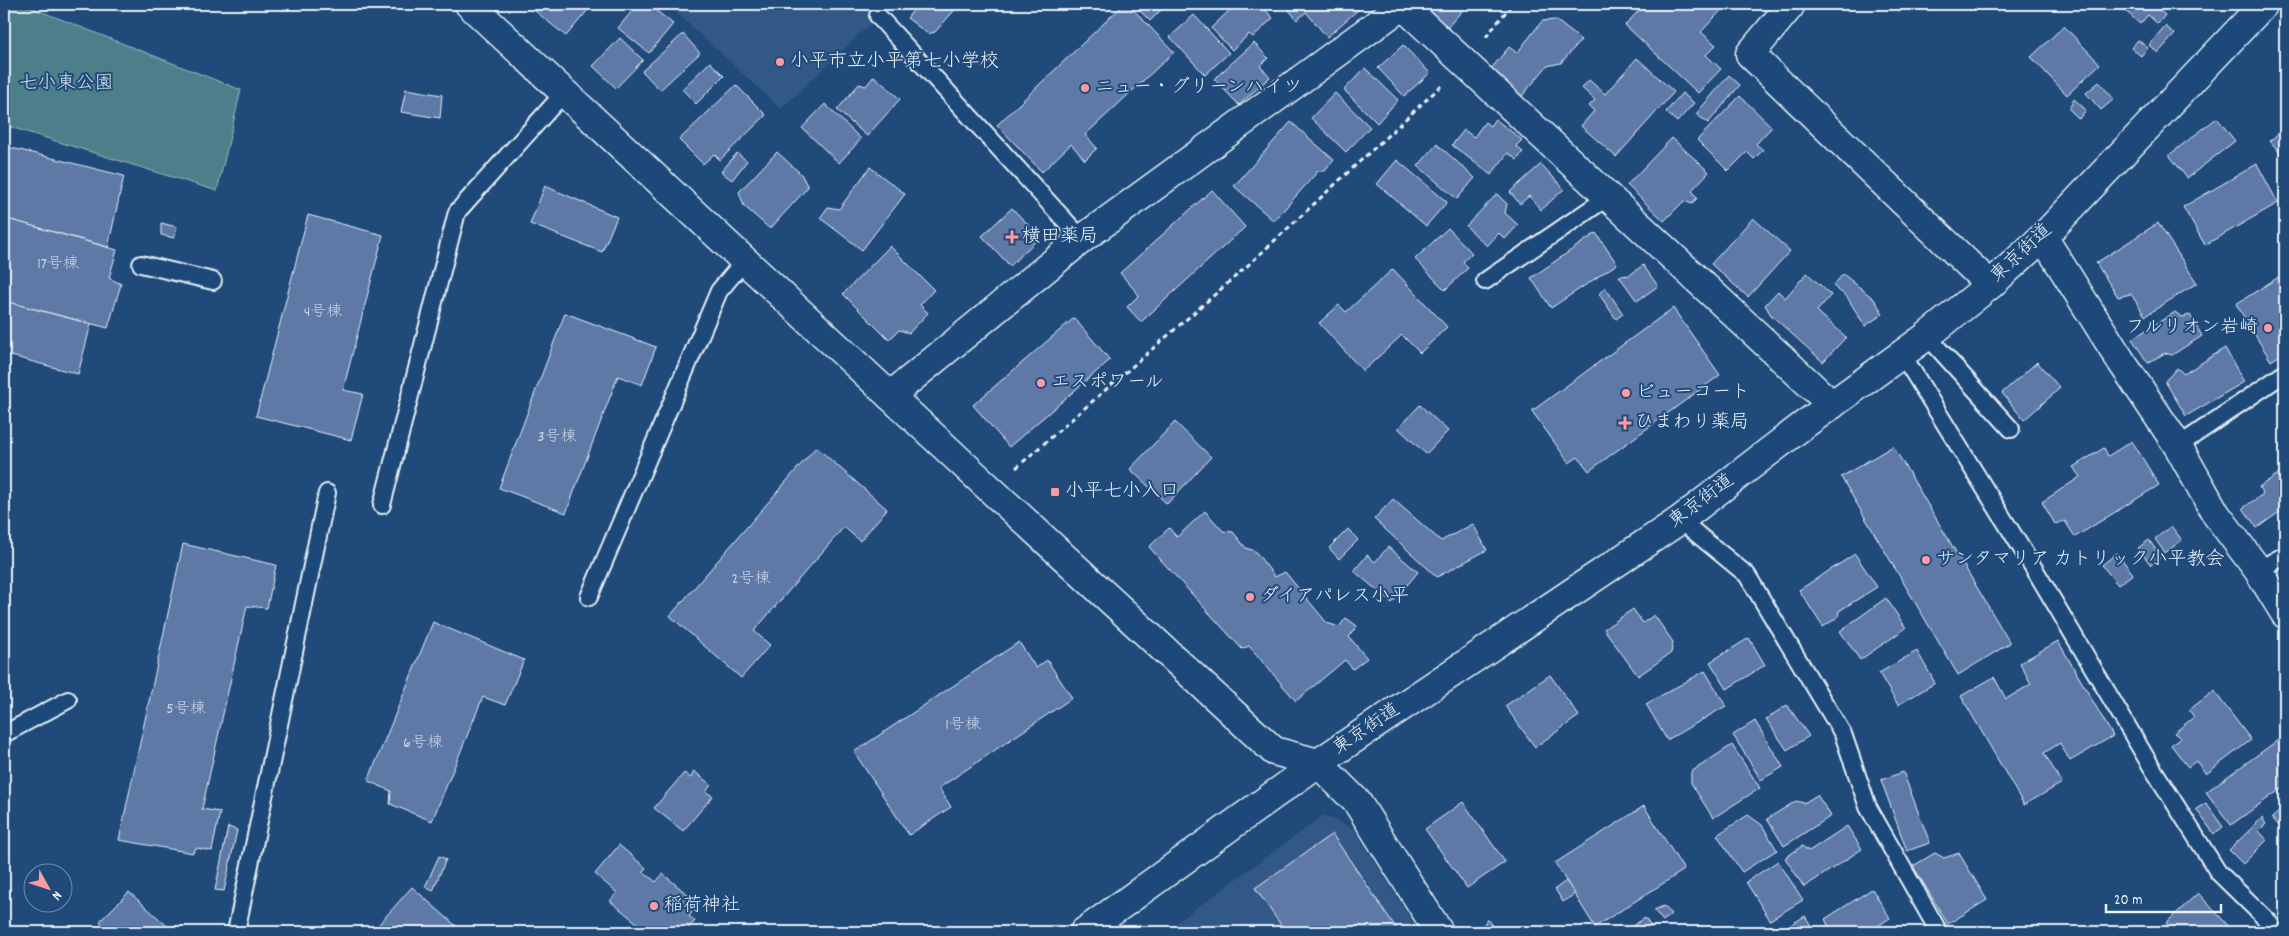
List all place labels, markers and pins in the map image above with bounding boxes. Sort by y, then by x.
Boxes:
place label: 小平市立小平第七小学校 [790,49,999,76]
marker: 小平市立小平第七小学校 [774,56,786,68]
place label: ニュー・グリーンハイツ [1095,75,1302,102]
marker: ニュー・グリーンハイツ [1079,82,1091,94]
place label: 横田薬局 [1022,224,1098,251]
marker: 横田薬局 [1006,231,1018,243]
place label: フルリオン岩崎 [2126,315,2258,342]
marker: フルリオン岩崎 [2262,322,2274,334]
place label: エスポワール [1051,370,1164,397]
marker: エスポワール [1035,377,1047,389]
place label: ビューコート [1636,380,1750,407]
marker: ビューコート [1620,387,1632,399]
place label: ひまわり薬局 [1635,410,1749,437]
marker: ひまわり薬局 [1619,417,1631,429]
place label: 小平七小入口 [1065,479,1179,506]
marker: 小平七小入口 [1049,486,1061,498]
place label: サンタマリア カトリック小平教会 [1936,547,2225,574]
marker: サンタマリア カトリック小平教会 [1920,554,1932,566]
place label: ダイアパレス小平 [1260,584,1409,611]
marker: ダイアパレス小平 [1244,591,1256,603]
place label: 稲荷神社 [664,893,740,920]
marker: 稲荷神社 [648,900,660,912]

